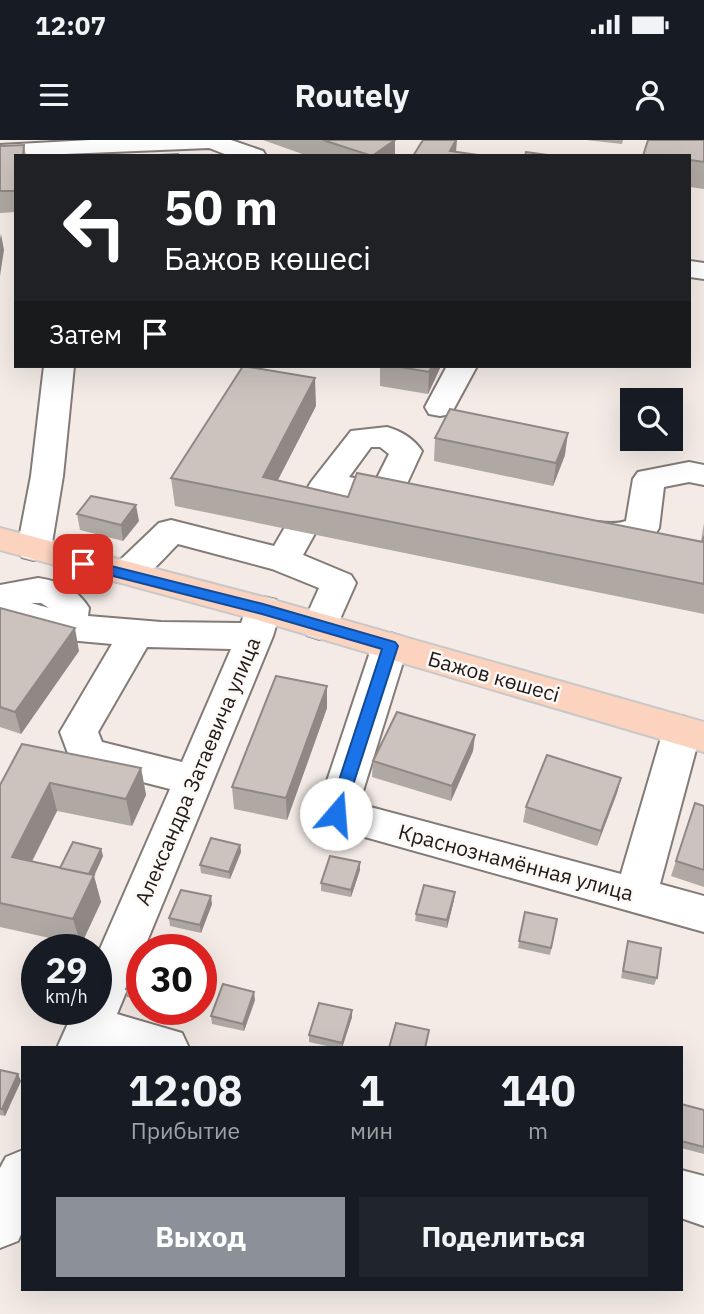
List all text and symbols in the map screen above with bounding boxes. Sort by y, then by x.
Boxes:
text: 12:07 [35,8,106,42]
text: Routely [295,74,409,116]
icon: menu [35,76,73,114]
icon: person [631,76,669,114]
text: 50 m [164,175,278,238]
icon: left [49,182,140,273]
text: Бажов көшесі [164,237,371,279]
icon: arrive [136,315,174,353]
text: Затем [49,317,122,351]
map controls [620,388,683,451]
button: search [620,388,683,451]
pin [53,534,113,594]
icon: arrive [64,545,102,583]
street label: Александра Затаевича улица [128,633,266,909]
street label: Бажов көшесі [425,644,563,708]
position arrow [299,777,373,851]
street label: Краснознамённая улица [395,817,637,907]
speed limit sign: 30 [126,934,217,1025]
text: 29 [45,947,88,993]
text: km/h [45,985,88,1008]
text: 12:08 [128,1063,243,1118]
text: 1 [359,1063,384,1118]
text: 140 [500,1063,576,1118]
text: Прибытие [131,1115,240,1145]
text: мин [350,1115,393,1145]
text: m [528,1115,548,1145]
button: Выход [56,1197,345,1277]
button: Поделиться [359,1197,648,1277]

